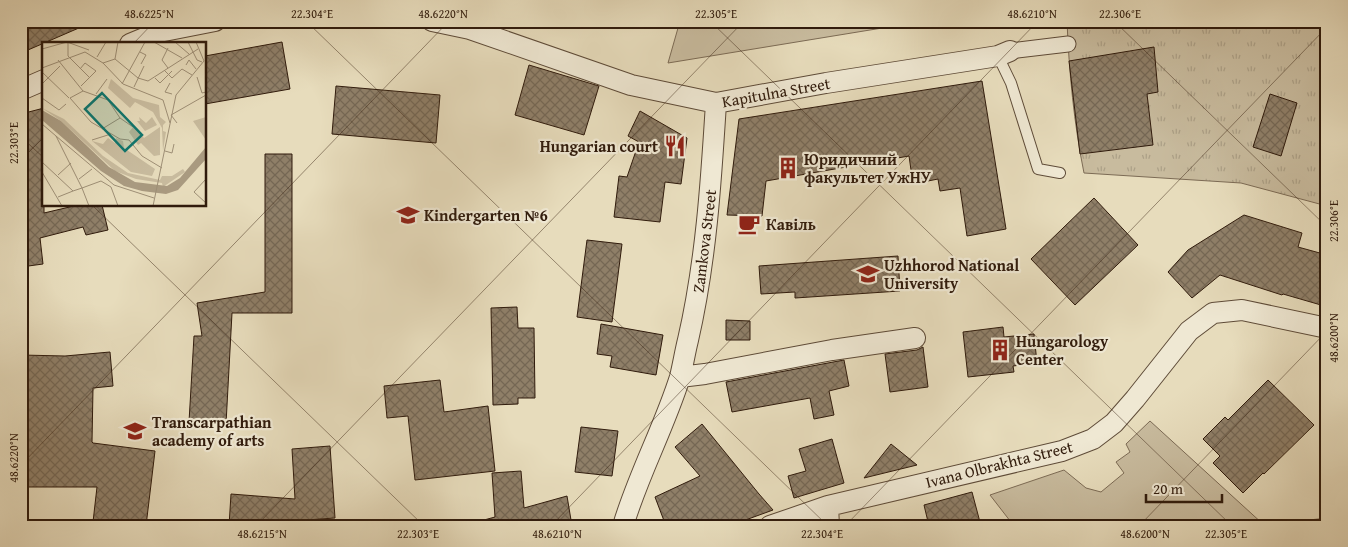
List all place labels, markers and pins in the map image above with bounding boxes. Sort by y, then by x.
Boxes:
restaurant icon: Hungarian court [662,133,688,159]
place label: Hungarian court [540,134,658,158]
place label: Юридичний факультет УжНУ [804,147,931,189]
building icon: Юридичний факультет УжНУ [775,155,801,181]
school or university icon: Kindergarten №6 [395,202,421,228]
place label: Kindergarten №6 [424,203,548,227]
cafe icon: Кавіль [736,211,762,237]
place label: Кавіль [766,212,816,236]
place label: Uzhhorod National University [884,253,1019,295]
school or university icon: Uzhhorod National University [855,261,881,287]
place label: Hungarology Center [1016,329,1109,371]
building icon: Hungarology Center [987,337,1013,363]
place label: Transcarpathian academy of arts [152,410,272,452]
school or university icon: Transcarpathian academy of arts [122,418,148,444]

